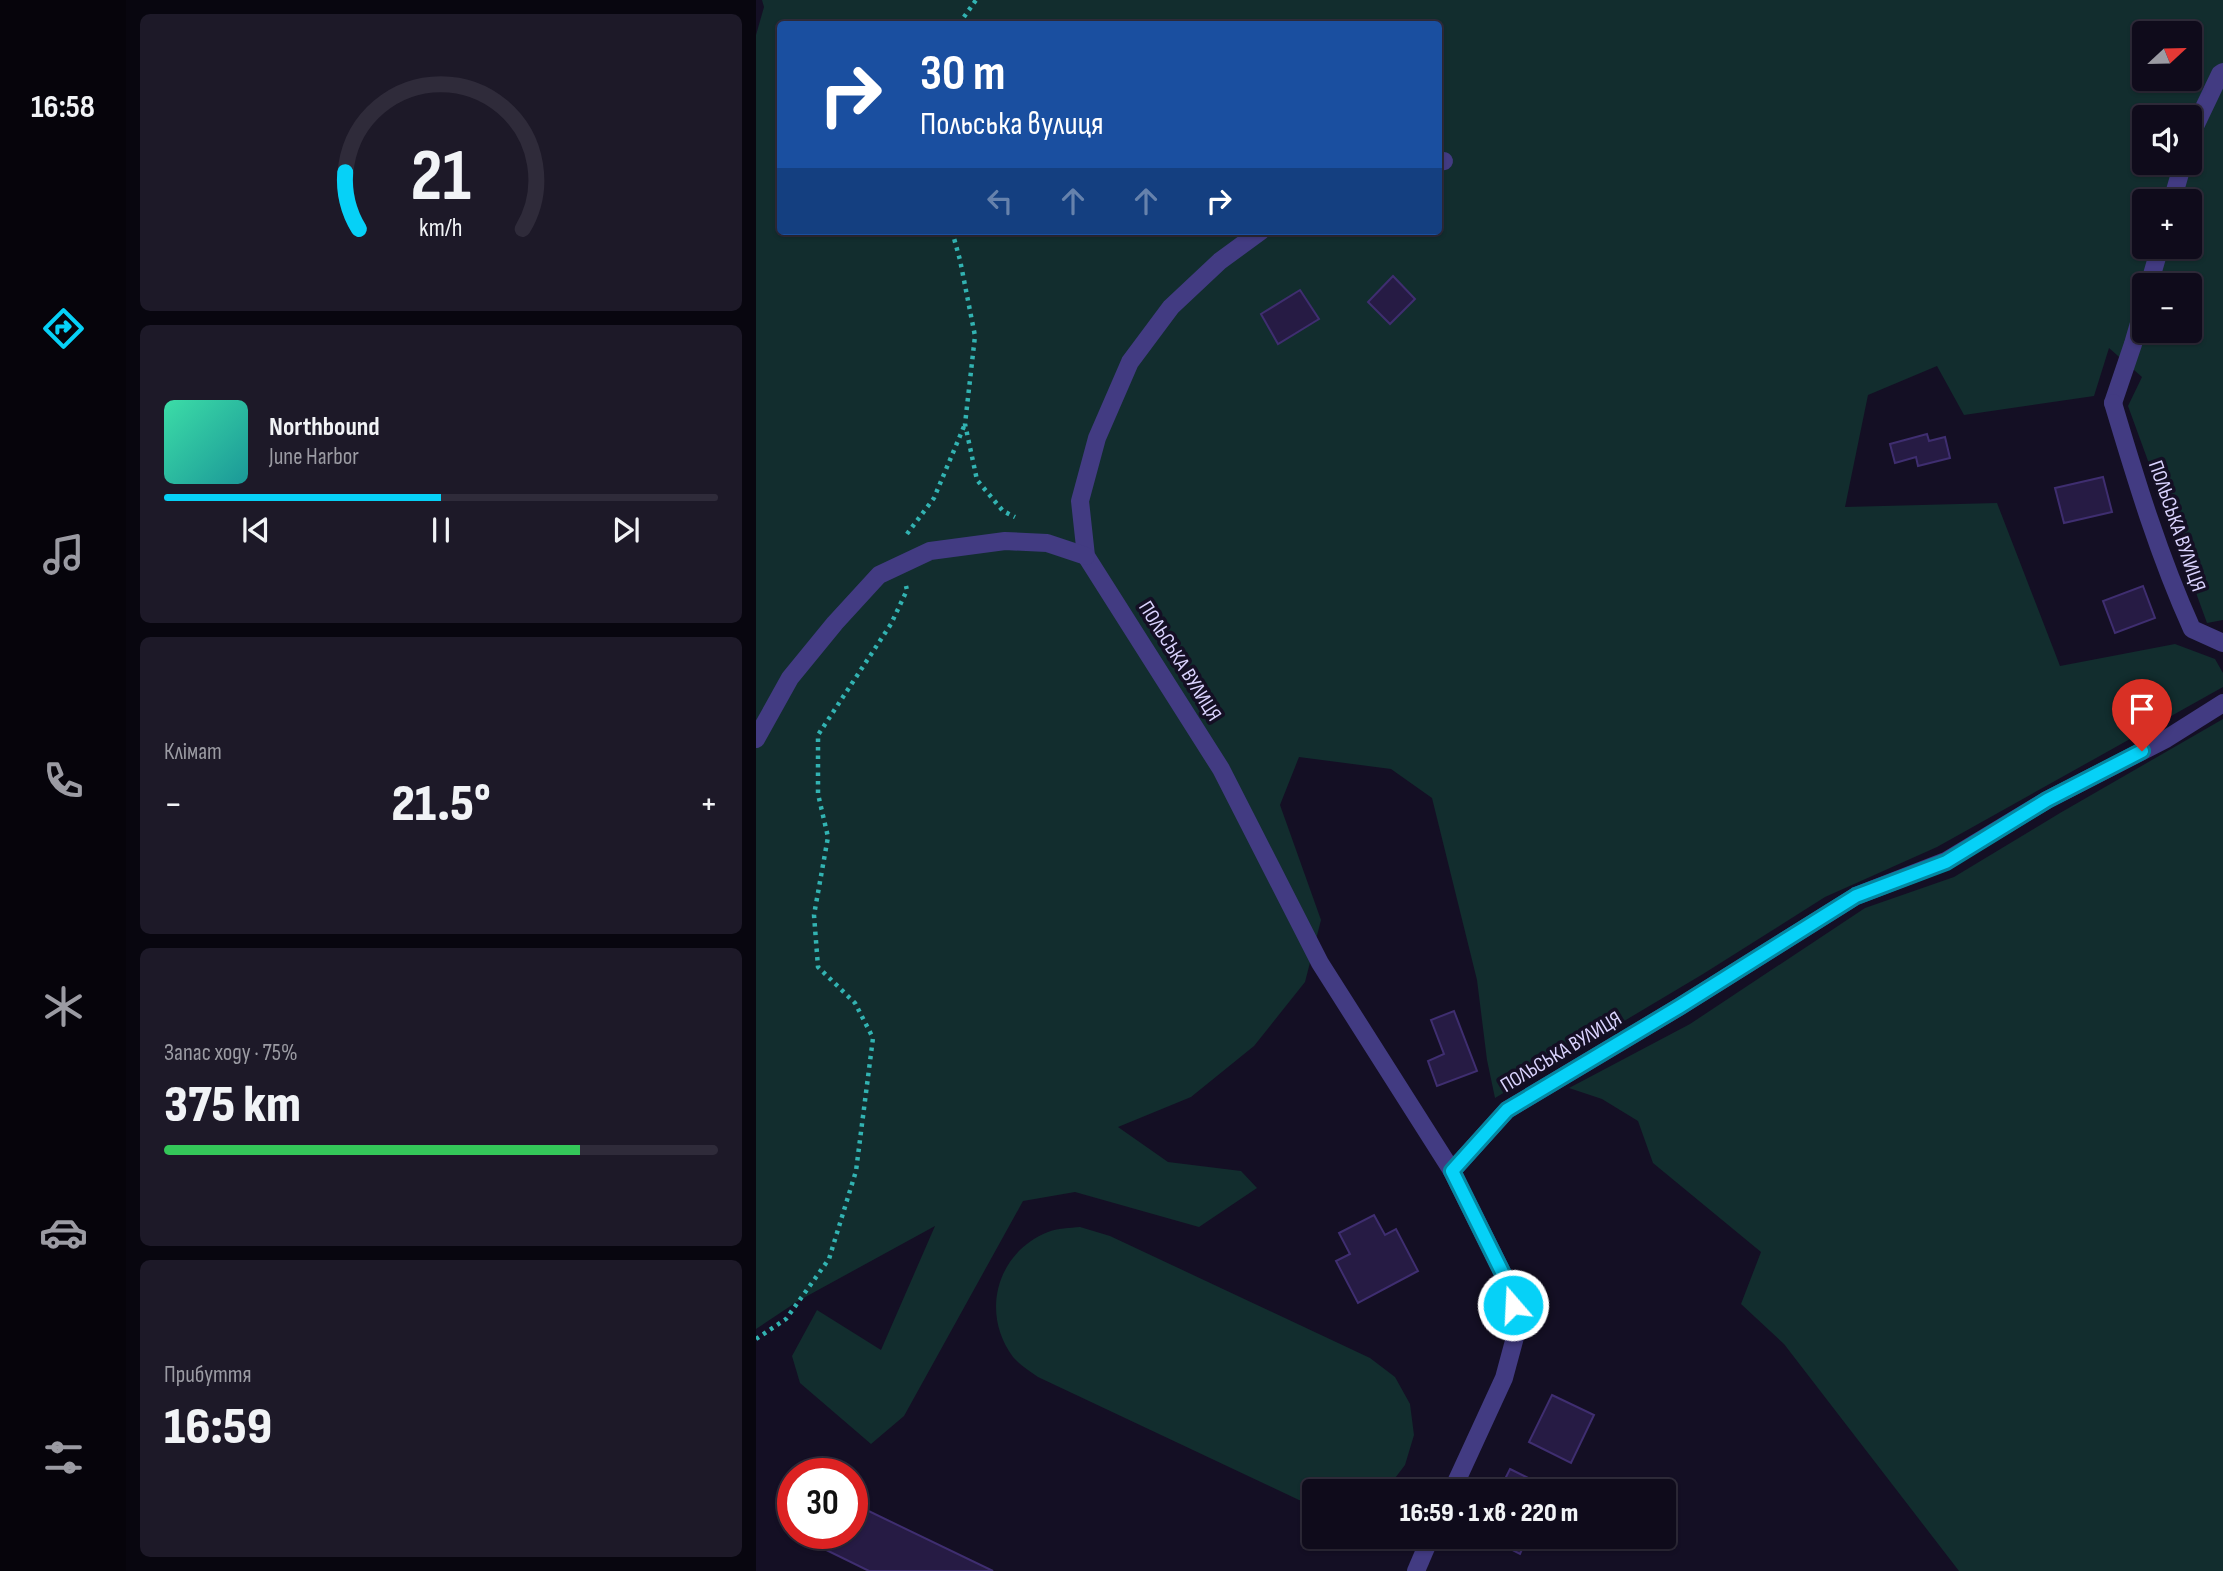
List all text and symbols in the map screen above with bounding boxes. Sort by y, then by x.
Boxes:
north arrow [2132,21,2202,91]
map controls [2132,21,2202,343]
text: 30 m [920,45,1005,104]
icon: right [805,49,896,140]
text: 16:58 [31,88,95,127]
text: Польська вулиця [920,105,1104,144]
button: sound [2132,105,2202,175]
text: 21 [411,133,471,221]
icon: left [981,182,1019,220]
icon: ahead [1054,182,1092,220]
icon: ahead [1127,182,1165,220]
icon: right [1200,182,1238,220]
button: + [2132,189,2202,259]
text: km/h [419,213,463,244]
button: − [2132,273,2202,343]
icon: directions [39,304,88,353]
text: Northbound [269,412,380,443]
text: June Harbor [269,443,359,471]
street label: ПОЛЬСЬКА ВУЛИЦЯ [2143,457,2211,595]
icon: previous [237,511,275,549]
icon: pause [422,511,460,549]
icon: next [607,511,645,549]
icon: music [39,530,88,579]
street label: ПОЛЬСЬКА ВУЛИЦЯ [1133,596,1227,726]
pin [2112,679,2172,751]
icon: arrive [2123,690,2161,728]
text: Клімат [164,738,222,766]
icon: phone [39,756,88,805]
text: 21.5° [391,773,491,836]
text: − [164,782,183,827]
text: + [699,782,718,827]
icon: climate [39,982,88,1031]
street label: ПОЛЬСЬКА ВУЛИЦЯ [1496,1006,1626,1098]
text: Запас ходу · 75% [164,1039,298,1067]
text: 375 km [164,1074,301,1137]
icon: car [39,1208,88,1257]
position arrow [1476,1268,1550,1342]
text: Прибуття [164,1361,252,1389]
text: 16:59 [164,1396,272,1459]
icon: filters [39,1433,88,1482]
speed limit sign: 30 [777,1458,868,1549]
text: 16:59 · 1 хв · 220 m [1400,1498,1578,1529]

